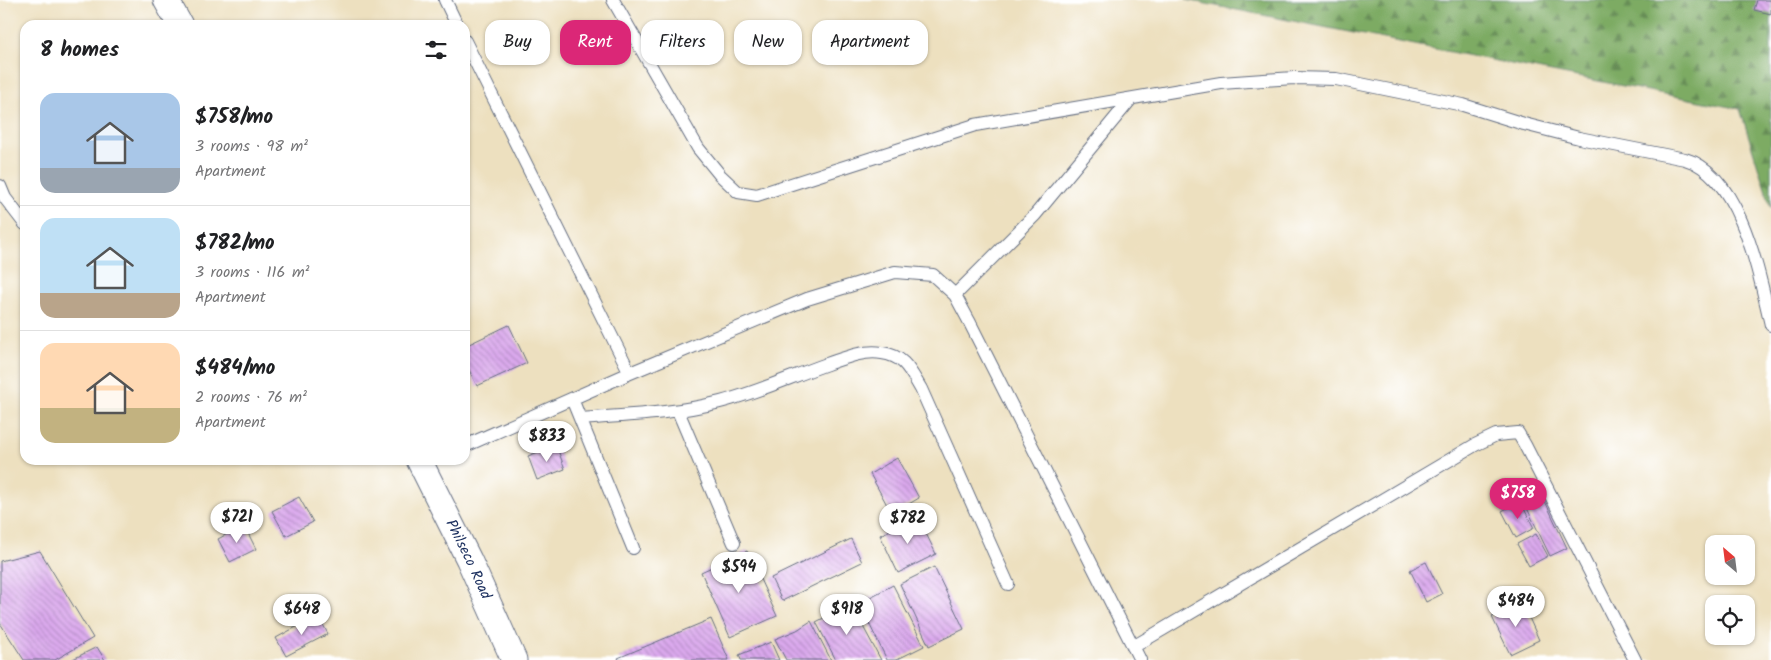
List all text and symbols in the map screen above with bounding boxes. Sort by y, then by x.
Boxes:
chip: Buy [485,20,550,65]
chip: Rent [560,20,631,65]
chip: Filters [641,20,724,65]
chip: New [734,20,802,65]
chip: Apartment [812,20,928,65]
text: 8 homes [40,34,119,67]
icon: filters [422,36,450,64]
text: $758/mo [195,101,273,134]
icon: home [80,113,140,173]
text: 3 rooms · 98 m² [195,134,308,159]
text: Apartment [195,159,266,184]
text: $782/mo [195,227,275,260]
icon: home [80,238,140,298]
text: 3 rooms · 116 m² [195,260,310,285]
text: Apartment [195,285,266,310]
text: $484/mo [195,352,275,385]
icon: home [80,363,140,423]
text: 2 rooms · 76 m² [195,385,307,410]
text: Apartment [195,410,266,435]
pin: $833 [517,420,577,463]
text: $833 [529,424,565,449]
pin: $758 [1488,478,1548,520]
text: $758 [1501,481,1535,506]
pin: $721 [207,502,267,544]
pin: $782 [878,502,938,545]
text: $721 [221,505,253,530]
text: $782 [890,506,926,531]
street label: Philseco Road [439,515,498,604]
north arrow [1705,535,1755,585]
map controls [1705,535,1755,645]
pin: $594 [709,552,769,594]
text: $594 [722,555,756,580]
pin: $484 [1486,586,1546,628]
text: $484 [1498,589,1534,614]
pin: $648 [272,594,332,636]
pin: $918 [817,594,877,636]
button: locate [1705,595,1755,645]
text: $648 [284,597,320,622]
text: $918 [831,597,863,622]

